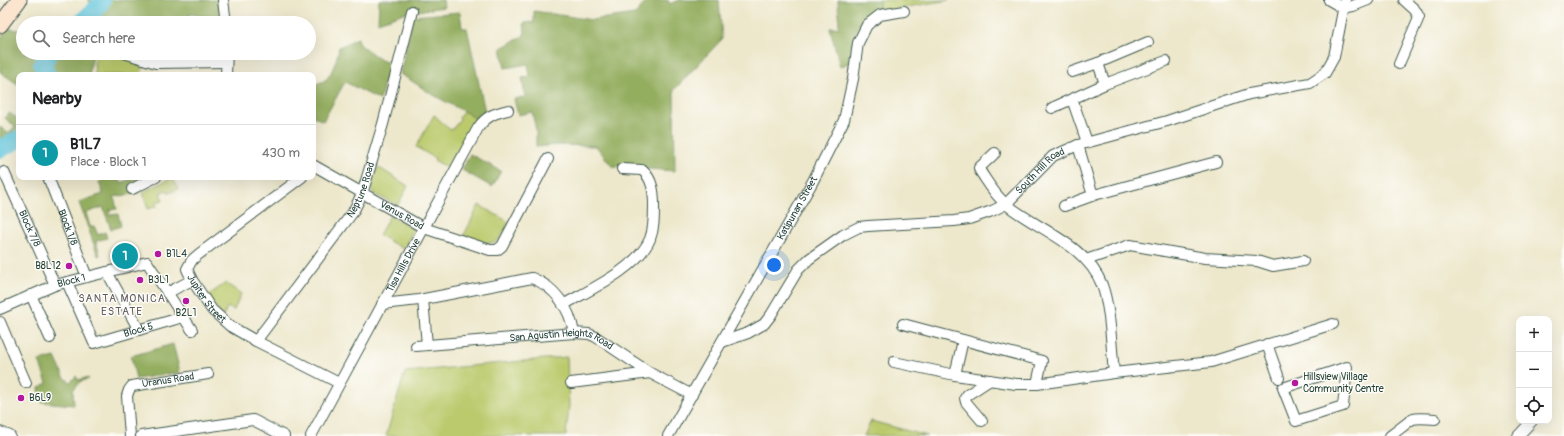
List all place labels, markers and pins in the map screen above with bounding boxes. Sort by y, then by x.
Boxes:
pin: 1 [112,241,138,271]
place label: B1L4 [166,248,187,260]
marker: B1L4 [153,249,163,259]
place label: B8L12 [35,260,61,272]
marker: B8L12 [64,261,74,271]
place label: B3L1 [148,274,169,286]
marker: B3L1 [135,275,145,285]
marker: B2L1 [181,296,191,306]
place label: B2L1 [176,307,196,319]
place label: Hillsview Village Community Centre [1303,371,1384,395]
marker: Hillsview Village Community Centre [1290,378,1300,388]
place label: B6L9 [29,392,51,404]
marker: B6L9 [16,393,26,403]

